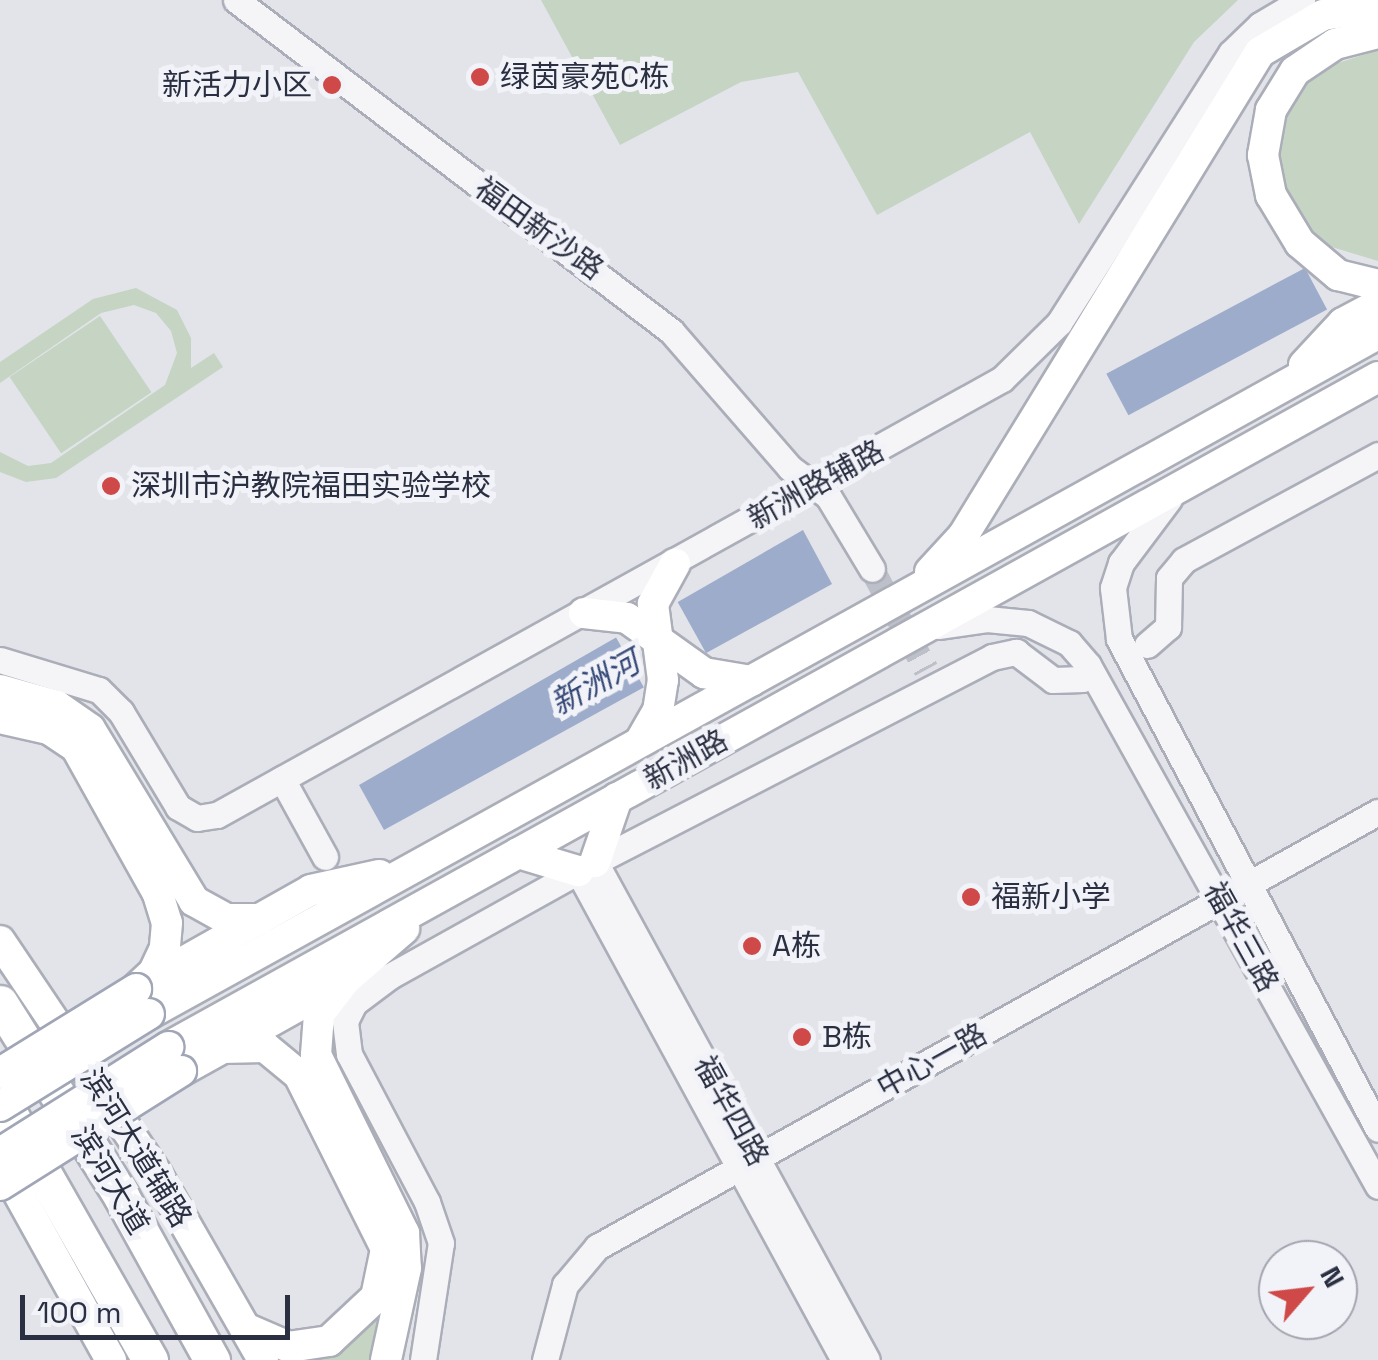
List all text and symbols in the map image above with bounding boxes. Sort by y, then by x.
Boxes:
place label: 绿茵豪苑C栋 [500,59,669,95]
marker: 绿茵豪苑C栋 [469,66,491,88]
place label: 新活力小区 [162,67,312,103]
marker: 新活力小区 [321,74,343,96]
street label: 福田新沙路 [468,170,610,288]
street label: 新洲路辅路 [742,433,890,537]
place label: 深圳市沪教院福田实验学校 [131,468,491,504]
marker: 深圳市沪教院福田实验学校 [100,475,122,497]
water label: 新洲河 [544,643,646,723]
street label: 新洲路 [638,722,734,798]
street label: 福华三路 [1196,876,1286,998]
place label: 福新小学 [991,879,1111,915]
marker: 福新小学 [960,886,982,908]
place label: A栋 [772,928,821,964]
marker: A栋 [741,935,763,957]
street label: 中心一路 [871,1016,993,1106]
place label: B栋 [822,1019,872,1055]
marker: B栋 [791,1026,813,1048]
street label: 福华四路 [686,1050,776,1172]
street label: 滨河大道辅路 [73,1062,199,1234]
street label: 滨河大道 [64,1119,156,1241]
north arrow [1258,1240,1358,1340]
text: N [1312,1260,1353,1294]
scale bar [25,1275,295,1337]
text: 100 m [37,1293,122,1332]

